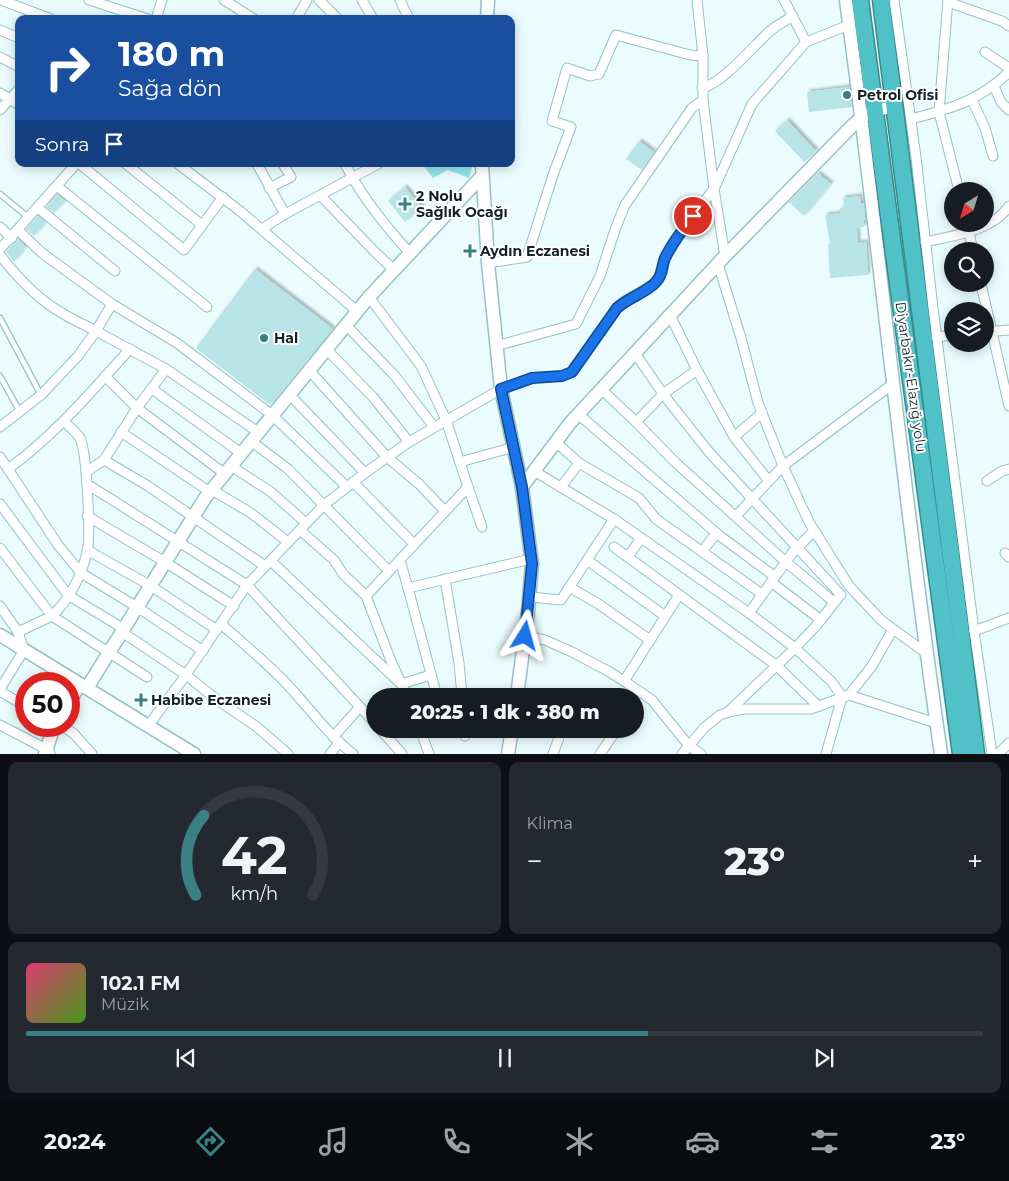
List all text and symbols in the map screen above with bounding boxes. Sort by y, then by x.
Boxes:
text: 180 m [118,32,225,75]
icon: right [35,35,100,100]
text: Sağa dön [118,75,222,102]
place label: Petrol Ofisi [857,86,938,104]
marker: Petrol Ofisi [841,89,853,101]
icon: arrive [100,130,128,158]
text: Sonra [35,133,90,156]
north arrow [944,182,994,232]
map controls [944,182,994,352]
place label: 2 Nolu Sağlık Ocağı [416,187,508,221]
pin [672,195,714,237]
marker: 2 Nolu Sağlık Ocağı [398,197,412,211]
icon: arrive [679,202,707,230]
place label: Aydın Eczanesi [479,242,590,260]
button: search [944,242,994,292]
marker: Aydın Eczanesi [464,245,476,257]
street label: Diyarbakır-Elazığ yolu [892,301,930,453]
button: layers [944,302,994,352]
place label: Hal [274,329,298,347]
marker: Hal [258,332,270,344]
position arrow [498,609,550,661]
speed limit sign: 50 [15,672,80,737]
place label: Habibe Eczanesi [151,691,271,709]
marker: Habibe Eczanesi [135,694,147,706]
text: 20:25 · 1 dk · 380 m [411,701,600,724]
text: Klima [527,814,573,833]
text: 42 [221,824,288,887]
text: 23° [724,838,785,885]
text: − [527,844,543,878]
text: + [967,844,983,878]
text: km/h [230,883,278,904]
text: 102.1 FM [101,972,180,995]
text: Müzik [101,995,149,1014]
icon: previous [172,1044,200,1072]
icon: pause [491,1044,519,1072]
icon: next [810,1044,838,1072]
icon: directions [193,1124,228,1159]
icon: music [316,1124,351,1159]
icon: phone [439,1124,474,1159]
icon: climate [562,1124,597,1159]
icon: car [685,1124,720,1159]
icon: filters [807,1124,842,1159]
text: 20:24 [44,1128,106,1155]
text: 23° [930,1128,965,1155]

